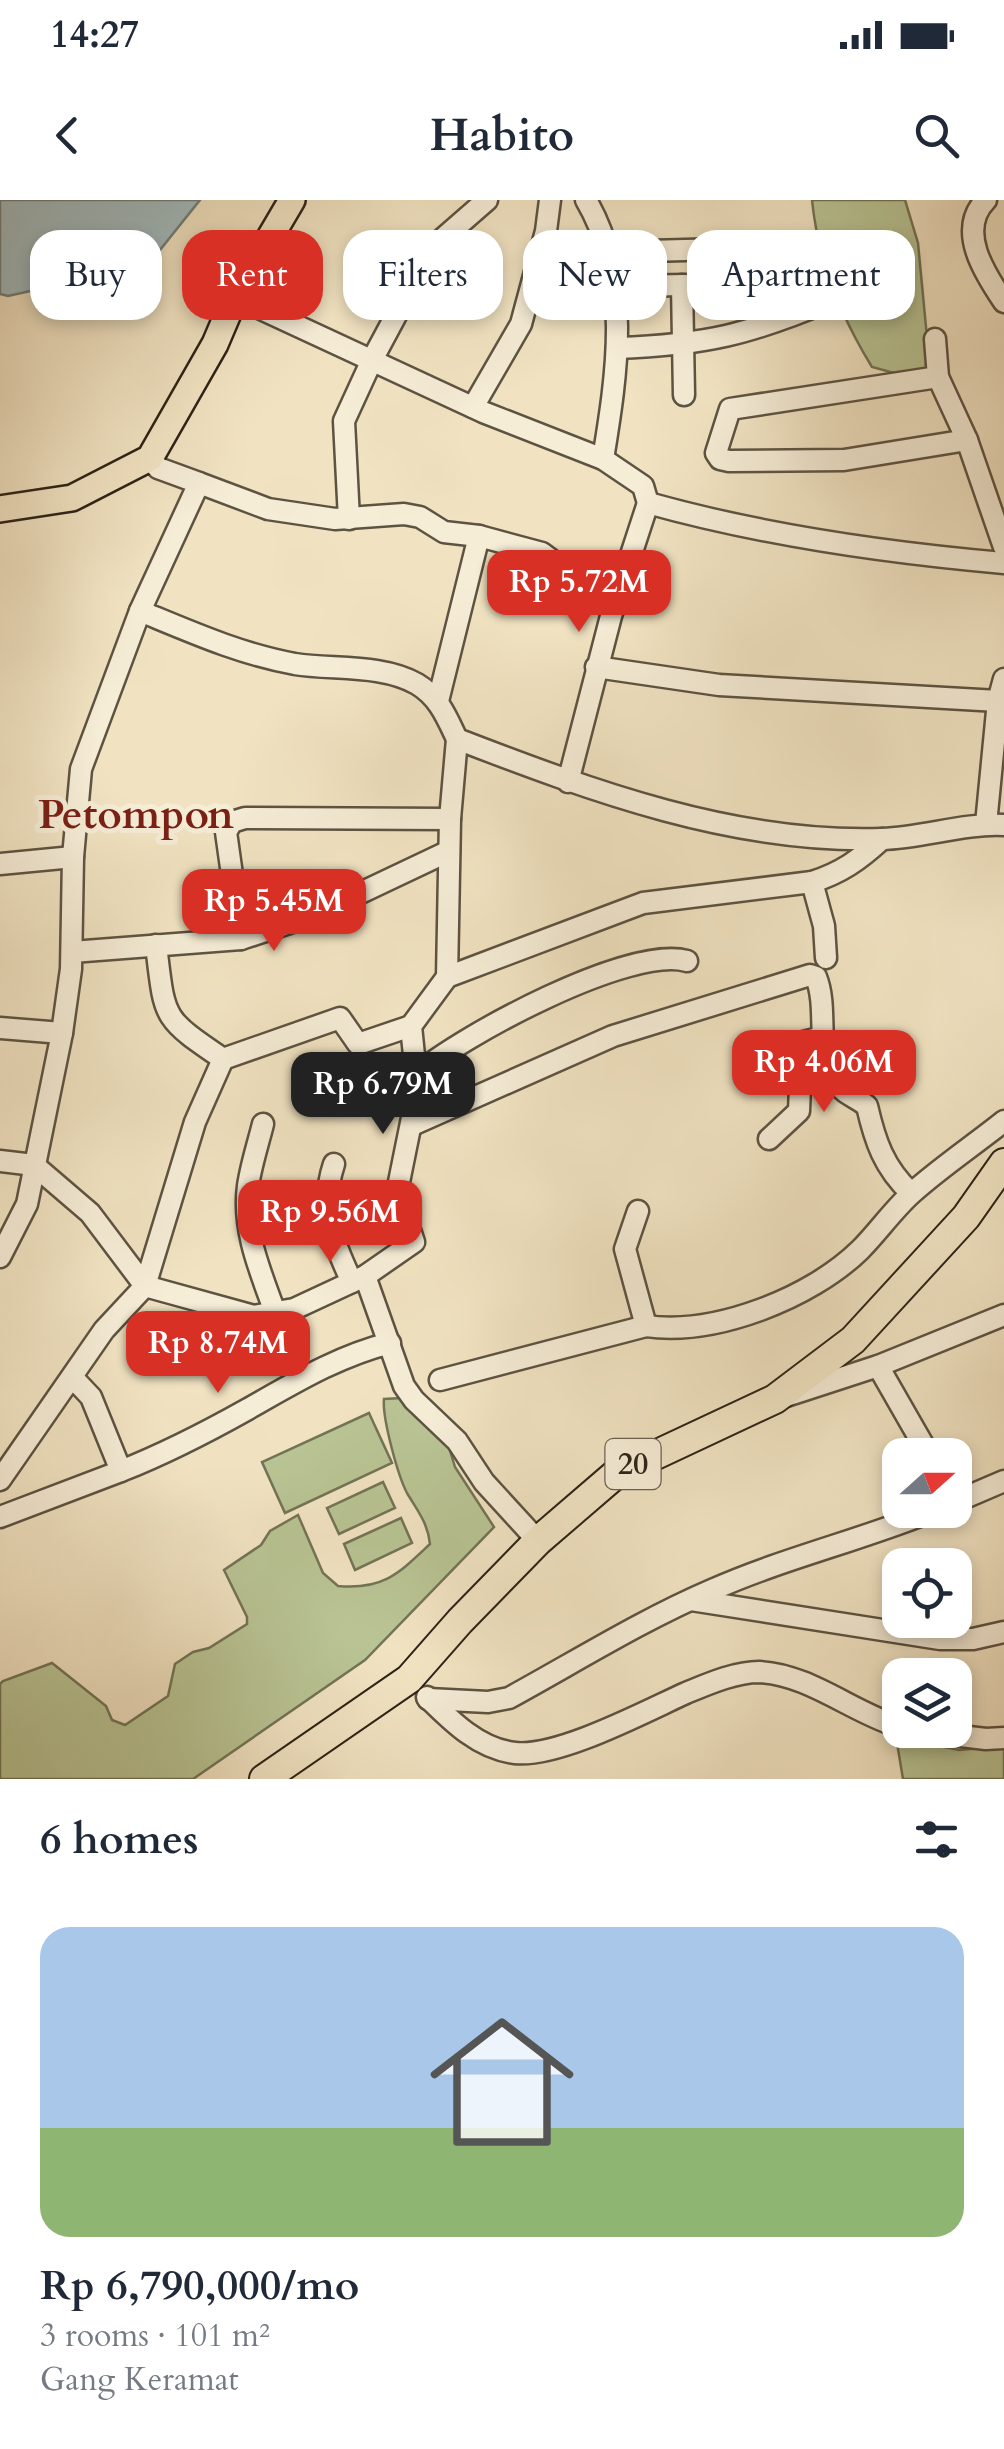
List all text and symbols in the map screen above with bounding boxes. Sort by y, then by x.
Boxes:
text: 14:27 [50,9,139,61]
text: Habito [430,105,574,166]
icon: back [40,108,95,163]
icon: search [909,108,964,163]
chip: Buy [30,230,162,320]
chip: Rent [182,230,323,320]
chip: Filters [343,230,503,320]
chip: New [523,230,667,320]
chip: Apartment [687,230,915,320]
pin: Rp 5.72M [476,550,682,635]
text: Rp 5.72M [509,560,649,604]
district label: Petompon [38,786,234,843]
pin: Rp 5.45M [171,869,377,954]
text: Rp 5.45M [204,879,344,923]
pin: Rp 4.06M [721,1030,927,1115]
text: Rp 4.06M [754,1040,894,1084]
pin: Rp 6.79M [280,1052,486,1137]
text: Rp 6.79M [313,1062,453,1106]
pin: Rp 9.56M [227,1180,433,1265]
text: Rp 9.56M [260,1190,400,1234]
pin: Rp 8.74M [115,1311,321,1396]
text: Rp 8.74M [148,1321,288,1365]
north arrow [882,1438,972,1528]
map controls [882,1438,972,1748]
road number: 20 [606,1439,660,1489]
button: locate [882,1548,972,1638]
button: layers [882,1658,972,1748]
text: 6 homes [40,1811,198,1868]
icon: filters [909,1812,964,1867]
icon: home [412,1992,592,2172]
text: Rp 6,790,000/mo [40,2257,359,2314]
text: 3 rooms · 101 m² [40,2314,270,2358]
text: Gang Keramat [40,2358,239,2402]

